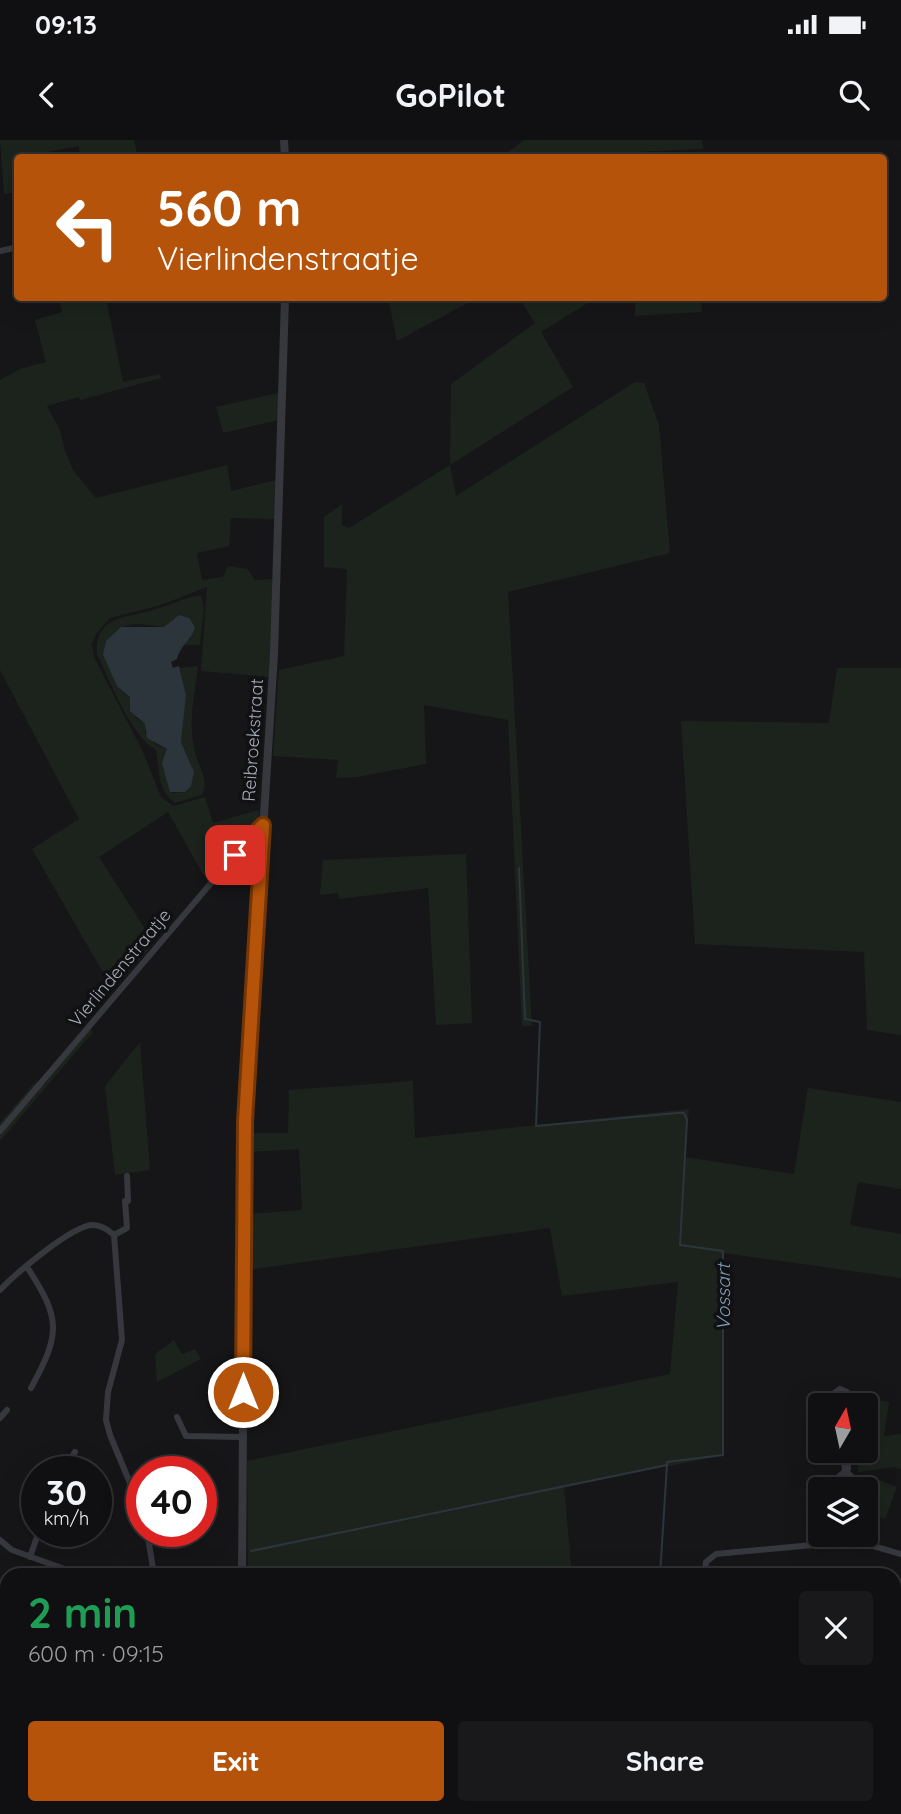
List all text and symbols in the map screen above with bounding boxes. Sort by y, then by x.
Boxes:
text: 09:13 [35,8,97,41]
text: GoPilot [395,75,506,115]
icon: back [28,76,66,114]
icon: search [835,76,873,114]
text: 560 m [157,177,301,238]
icon: left [42,182,133,273]
text: Vierlindenstraatje [157,238,419,278]
street label: Reibroekstraat [237,678,268,802]
pin [205,825,265,885]
icon: arrive [216,836,254,874]
street label: Vierlindenstraatje [64,904,176,1031]
water label: Vossart [711,1261,735,1330]
position arrow [206,1355,280,1429]
north arrow [808,1393,878,1463]
map controls [808,1393,878,1547]
speed limit sign: 40 [126,1456,217,1547]
text: 30 [46,1470,87,1514]
button: layers [808,1477,878,1547]
text: km/h [44,1507,89,1530]
text: 2 min [28,1586,137,1639]
button: close [799,1591,873,1665]
text: 600 m · 09:15 [28,1639,164,1668]
button: Exit [28,1721,444,1801]
button: Share [458,1721,873,1801]

